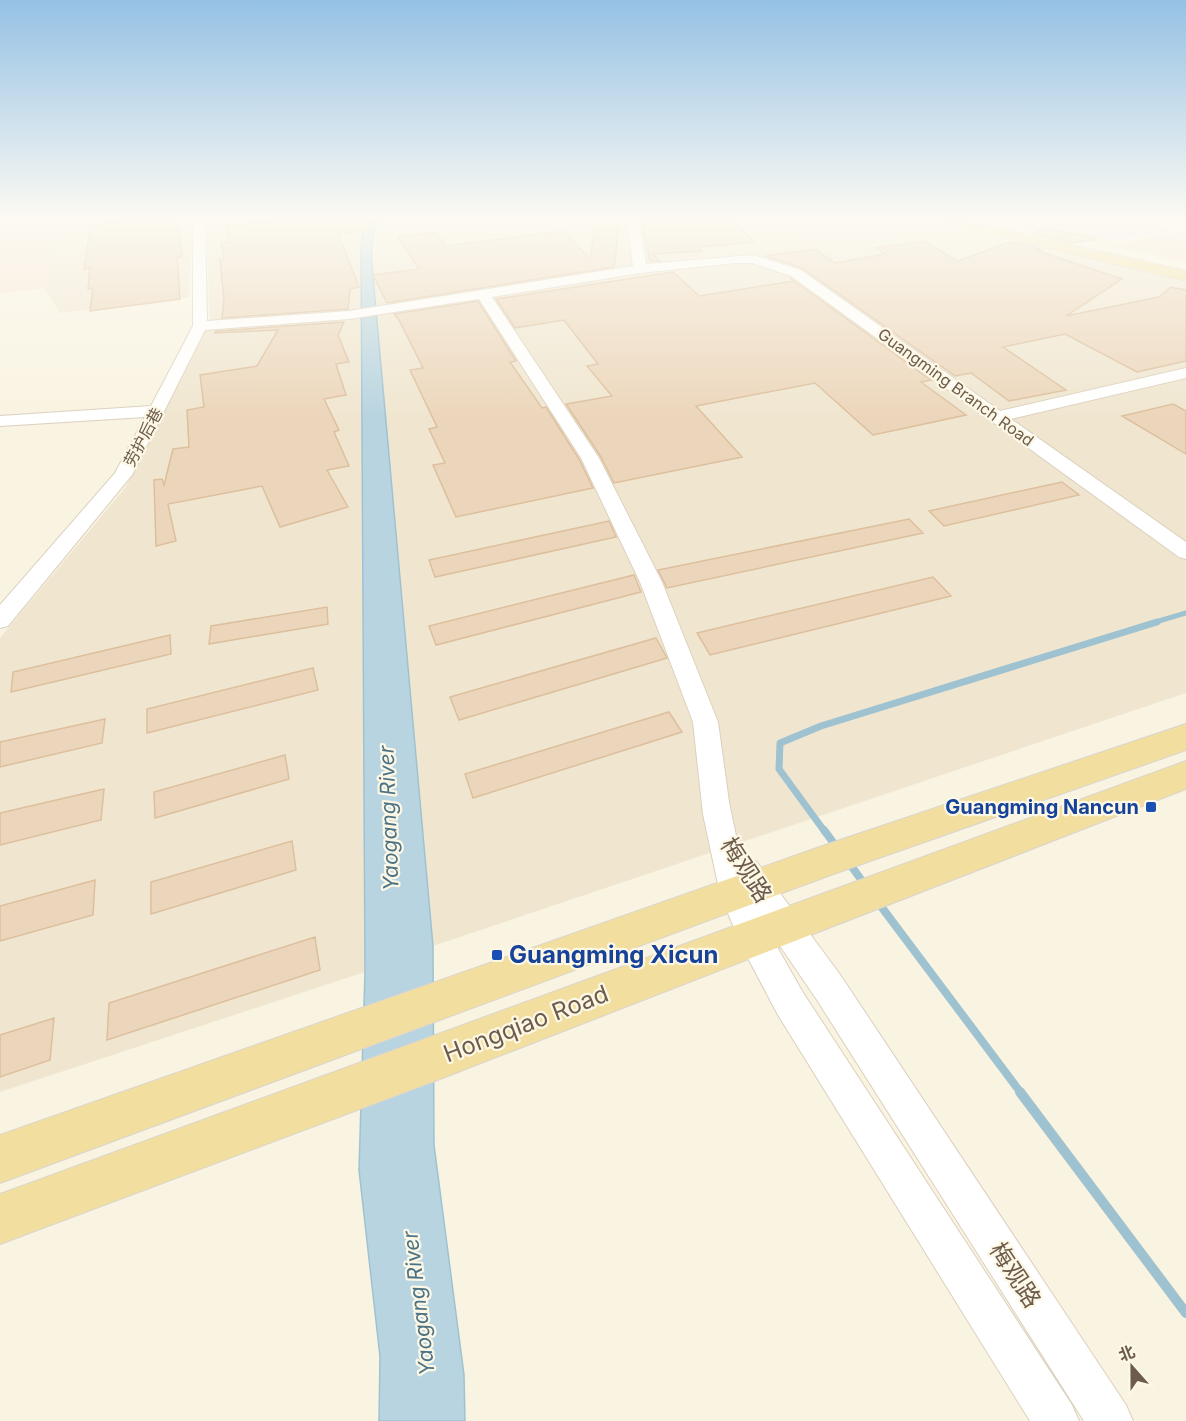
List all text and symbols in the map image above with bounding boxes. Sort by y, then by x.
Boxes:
street label: Guangming Branch Road [874,324,1038,450]
street label: 劳护后巷 [119,404,167,470]
water label: Yaogang River [373,744,404,891]
place label: Guangming Nancun [945,795,1139,819]
marker: Guangming Nancun [1144,800,1158,814]
street label: 梅观路 [715,832,778,908]
place label: Guangming Xicun [509,940,718,969]
marker: Guangming Xicun [490,948,504,962]
street label: Hongqiao Road [439,979,612,1068]
water label: Yaogang River [397,1228,440,1377]
street label: 梅观路 [984,1237,1047,1313]
north arrow [1102,1337,1162,1397]
text: 北 [1116,1341,1138,1365]

